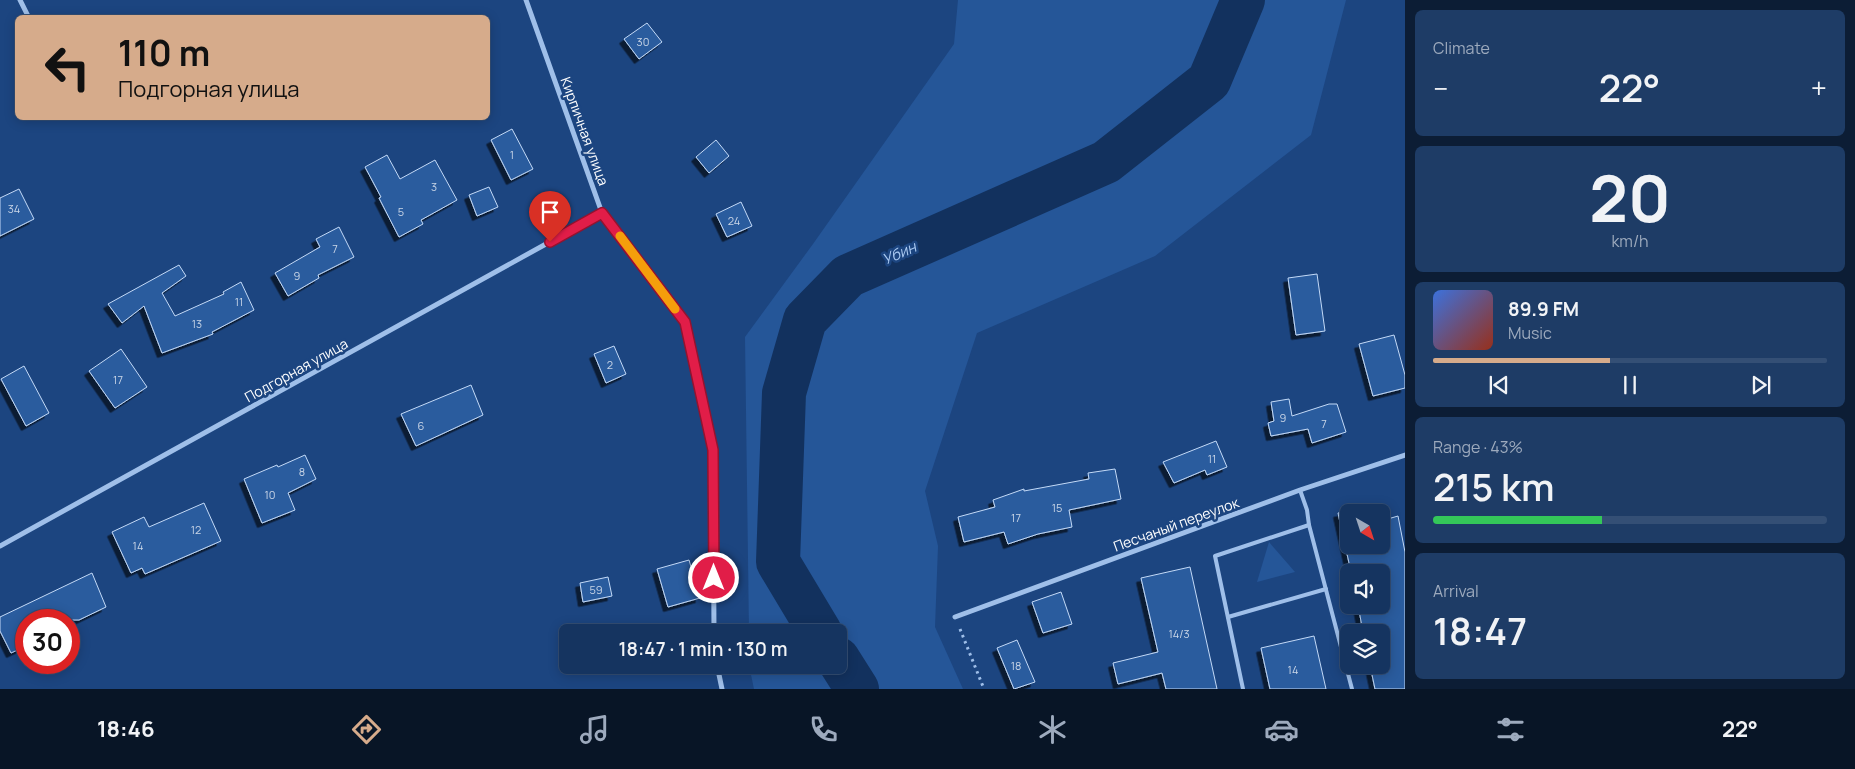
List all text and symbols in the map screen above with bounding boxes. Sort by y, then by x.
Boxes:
text: 110 m [118,29,210,77]
house number: 30 [637,34,649,49]
icon: left [35,35,100,100]
text: Climate [1433,37,1490,59]
text: 22° [1599,61,1660,113]
text: − [1433,69,1448,107]
text: + [1811,69,1827,107]
text: Подгорная улица [118,74,299,104]
street label: Кирпичная улица [557,74,613,188]
house number: 1 [510,147,514,162]
text: 20 [1589,153,1671,242]
house number: 3 [431,179,437,194]
pin [529,191,571,242]
icon: arrive [536,198,564,226]
house number: 34 [8,201,20,216]
house number: 5 [398,204,404,219]
house number: 24 [728,213,740,228]
text: km/h [1611,230,1649,252]
water label: Убин [879,236,920,270]
house number: 7 [332,241,338,256]
house number: 9 [294,268,301,283]
house number: 11 [235,294,243,309]
text: 89.9 FM [1508,296,1579,322]
house number: 13 [192,316,202,331]
text: Music [1508,322,1552,344]
street label: Подгорная улица [241,334,351,406]
house number: 2 [607,357,613,372]
icon: previous [1485,371,1513,399]
icon: pause [1616,371,1644,399]
icon: next [1747,371,1775,399]
house number: 17 [113,372,123,387]
house number: 9 [1280,410,1287,425]
house number: 7 [1321,416,1327,431]
house number: 6 [418,418,425,433]
text: Range · 43% [1433,436,1523,458]
house number: 11 [1208,451,1216,466]
text: 215 km [1433,460,1555,512]
house number: 8 [299,464,305,479]
house number: 10 [264,487,276,502]
street label: Песчаный переулок [1111,492,1242,556]
house number: 15 [1052,500,1062,515]
north arrow [1340,504,1390,554]
map controls [1340,504,1390,674]
house number: 17 [1011,510,1021,525]
house number: 12 [191,522,201,537]
house number: 14 [133,538,143,553]
position arrow [687,551,739,603]
button: sound [1340,564,1390,614]
text: Arrival [1433,580,1479,602]
house number: 59 [589,582,603,597]
text: 18:47 [1433,604,1527,656]
speed limit sign: 30 [15,609,80,674]
button: layers [1340,624,1390,674]
house number: 14/3 [1168,626,1190,641]
text: 18:47 · 1 min · 130 m [619,636,787,662]
house number: 18 [1011,658,1021,673]
house number: 14 [1288,662,1298,677]
icon: directions [349,712,384,747]
icon: music [577,712,612,747]
icon: phone [806,712,841,747]
icon: climate [1035,712,1070,747]
icon: car [1264,712,1299,747]
icon: filters [1493,712,1528,747]
text: 18:46 [97,714,155,744]
text: 22° [1722,714,1758,744]

